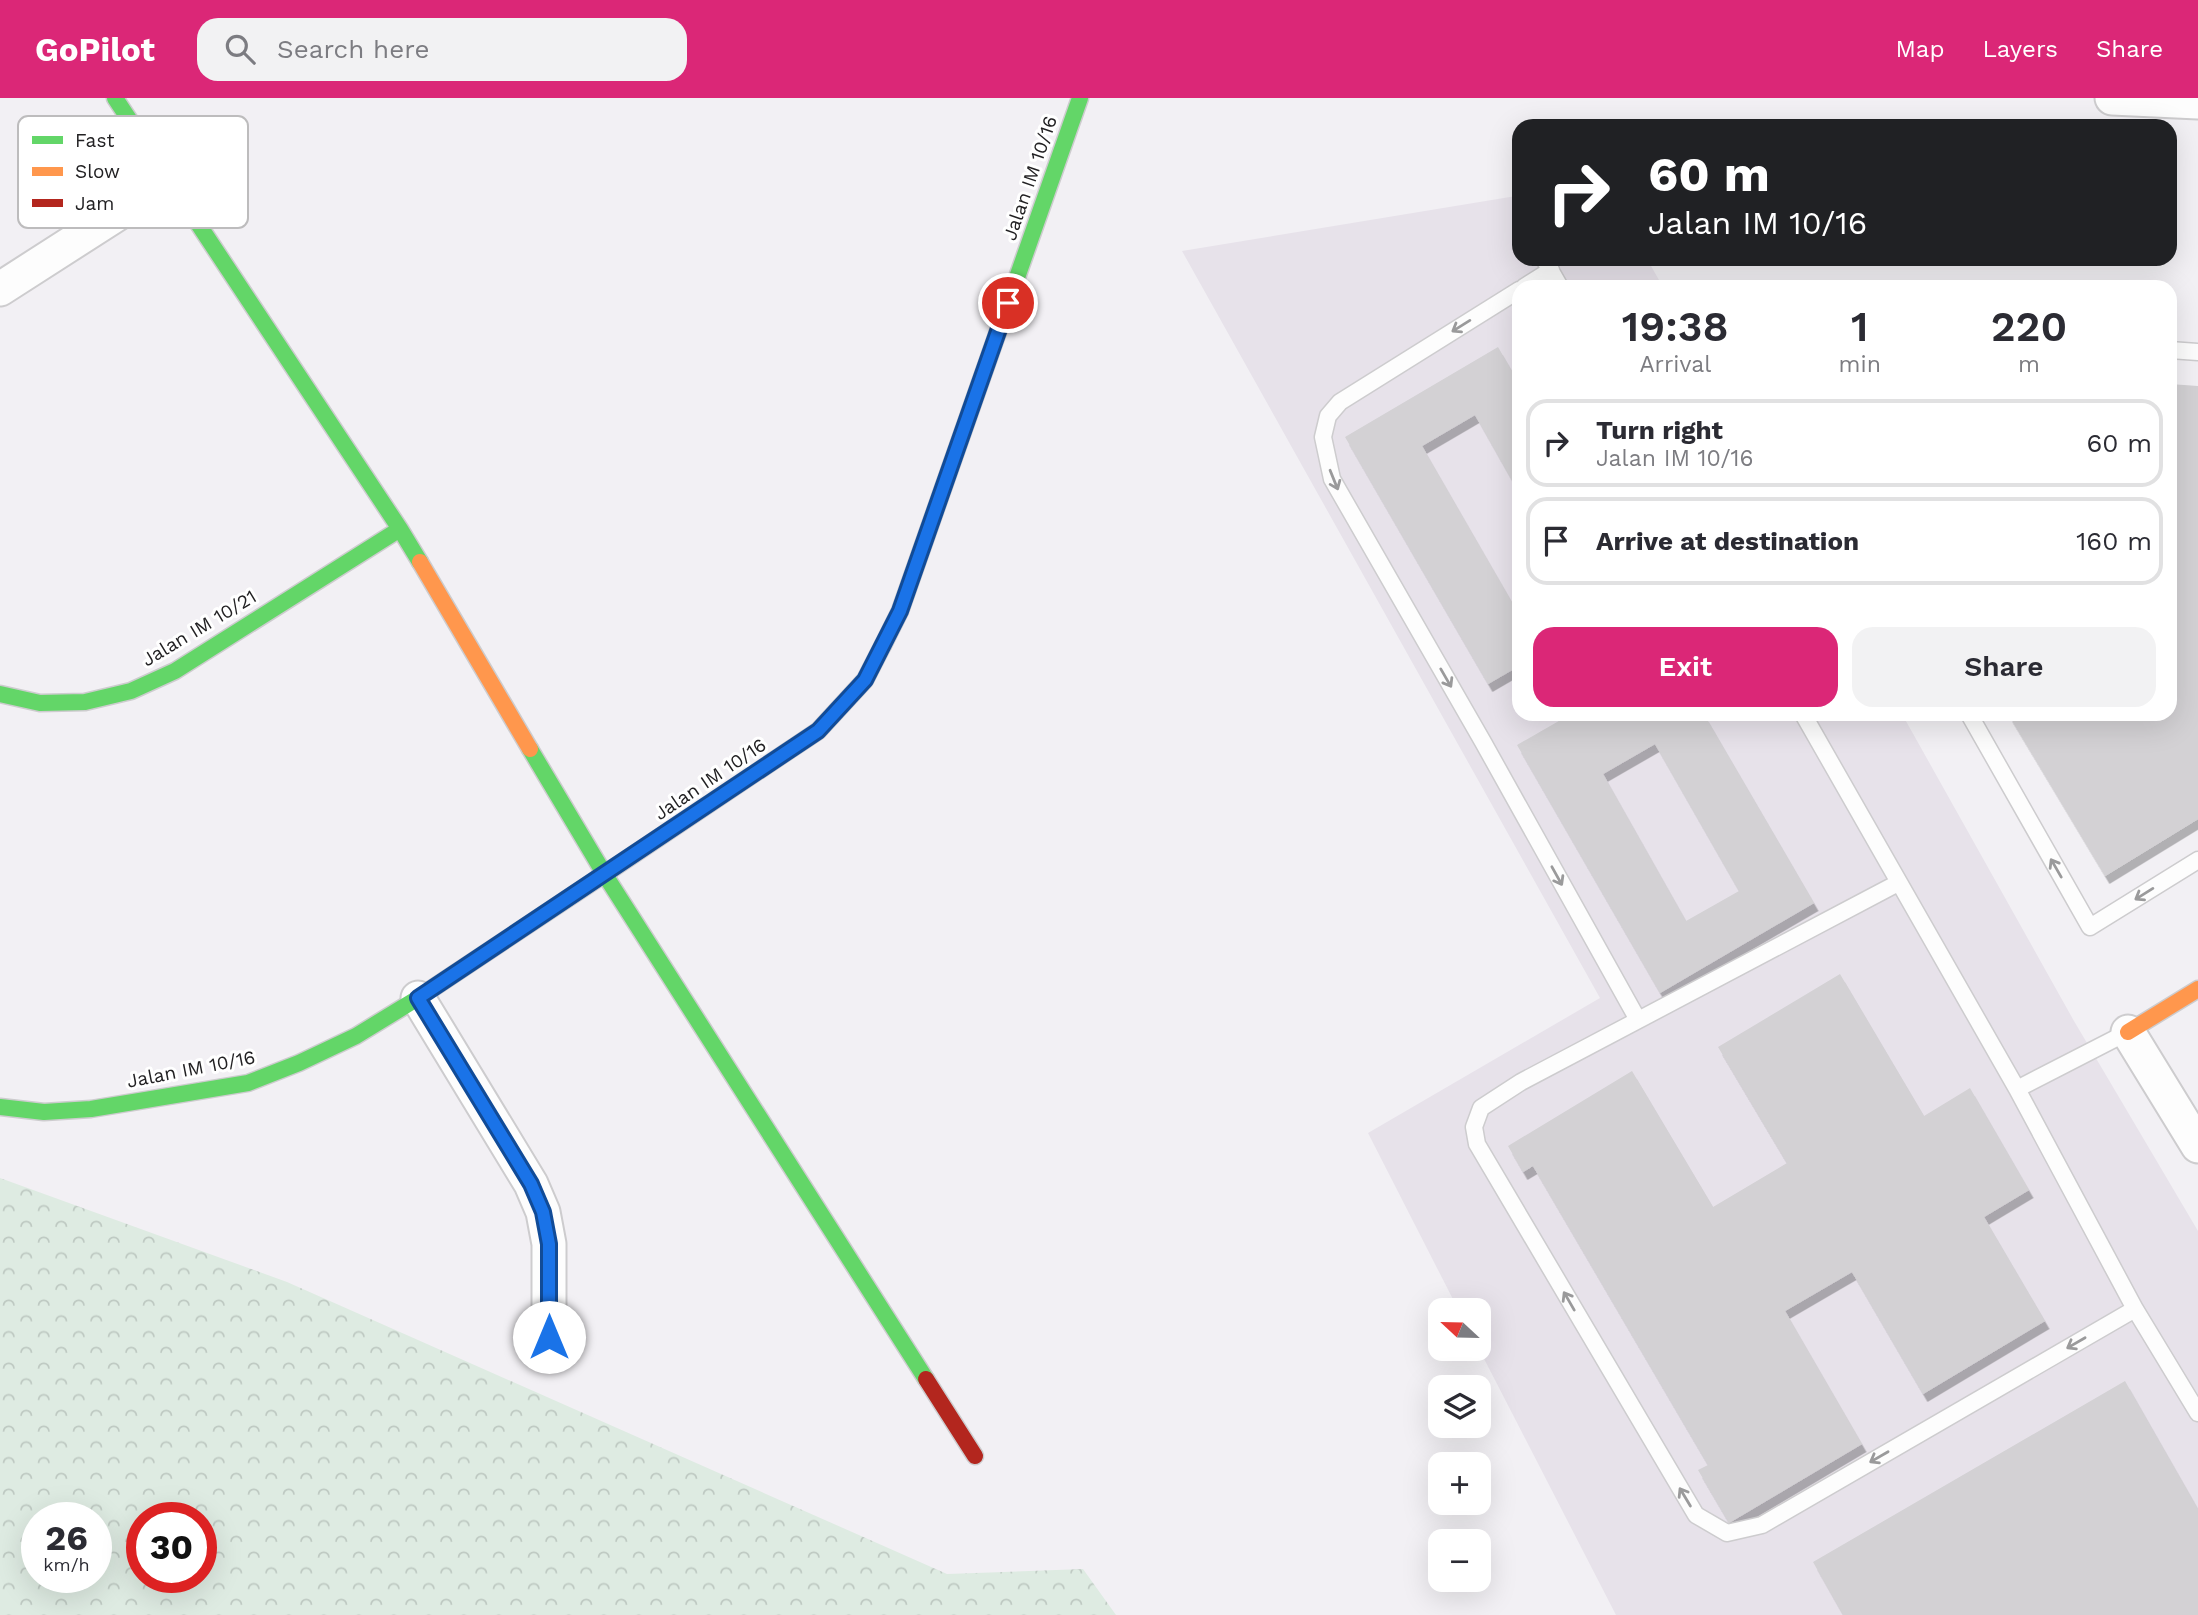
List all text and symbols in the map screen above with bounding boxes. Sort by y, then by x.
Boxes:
search box [197,18,687,81]
text: GoPilot [35,30,155,69]
icon: search [221,30,259,68]
text: Search here [277,34,429,64]
text: Map [1896,35,1944,63]
text: Layers [1982,35,2058,63]
text: Share [2096,35,2163,63]
street label: Jalan IM 10/16 [998,113,1062,243]
legend [18,116,248,228]
text: Fast [75,129,114,152]
text: 60 m [1648,145,1770,203]
icon: right [1533,147,1624,238]
text: Slow [75,160,120,183]
text: Jam [75,192,114,215]
text: Jalan IM 10/16 [1648,204,1867,242]
pin [978,273,1038,333]
icon: arrive [989,284,1027,322]
text: 19:38 [1622,302,1729,351]
text: 1 [1851,302,1868,351]
text: 220 [1991,302,2067,351]
one-way arrow [1452,320,1472,334]
text: Arrival [1639,351,1711,378]
text: min [1839,351,1881,378]
text: m [2018,351,2040,378]
text: Turn right [1596,415,1723,445]
icon: right [1537,424,1575,462]
text: 60 m [2086,428,2152,458]
text: Jalan IM 10/16 [1596,445,1754,472]
one-way arrow [1329,468,1342,490]
icon: arrive [1537,522,1575,560]
text: Arrive at destination [1596,526,1859,556]
text: 160 m [2076,526,2152,556]
street label: Jalan IM 10/21 [137,585,261,671]
button: Exit [1533,627,1838,707]
button: Share [1852,627,2156,707]
one-way arrow [1439,667,1453,687]
street label: Jalan IM 10/16 [650,733,770,825]
one-way arrow [2049,858,2063,878]
one-way arrow [1550,865,1564,885]
one-way arrow [2135,886,2154,901]
street label: Jalan IM 10/16 [125,1045,257,1093]
one-way arrow [1562,1292,1576,1312]
north arrow [1428,1298,1491,1362]
map controls [1428,1298,1491,1592]
position arrow [512,1300,586,1374]
one-way arrow [2066,1336,2086,1350]
button: layers [1428,1375,1491,1438]
one-way arrow [1869,1450,1889,1464]
button: + [1428,1452,1491,1515]
one-way arrow [1678,1488,1692,1508]
speed limit sign: 30 [126,1502,217,1593]
text: 26 [45,1517,88,1559]
button: − [1428,1529,1491,1592]
text: km/h [43,1554,90,1575]

